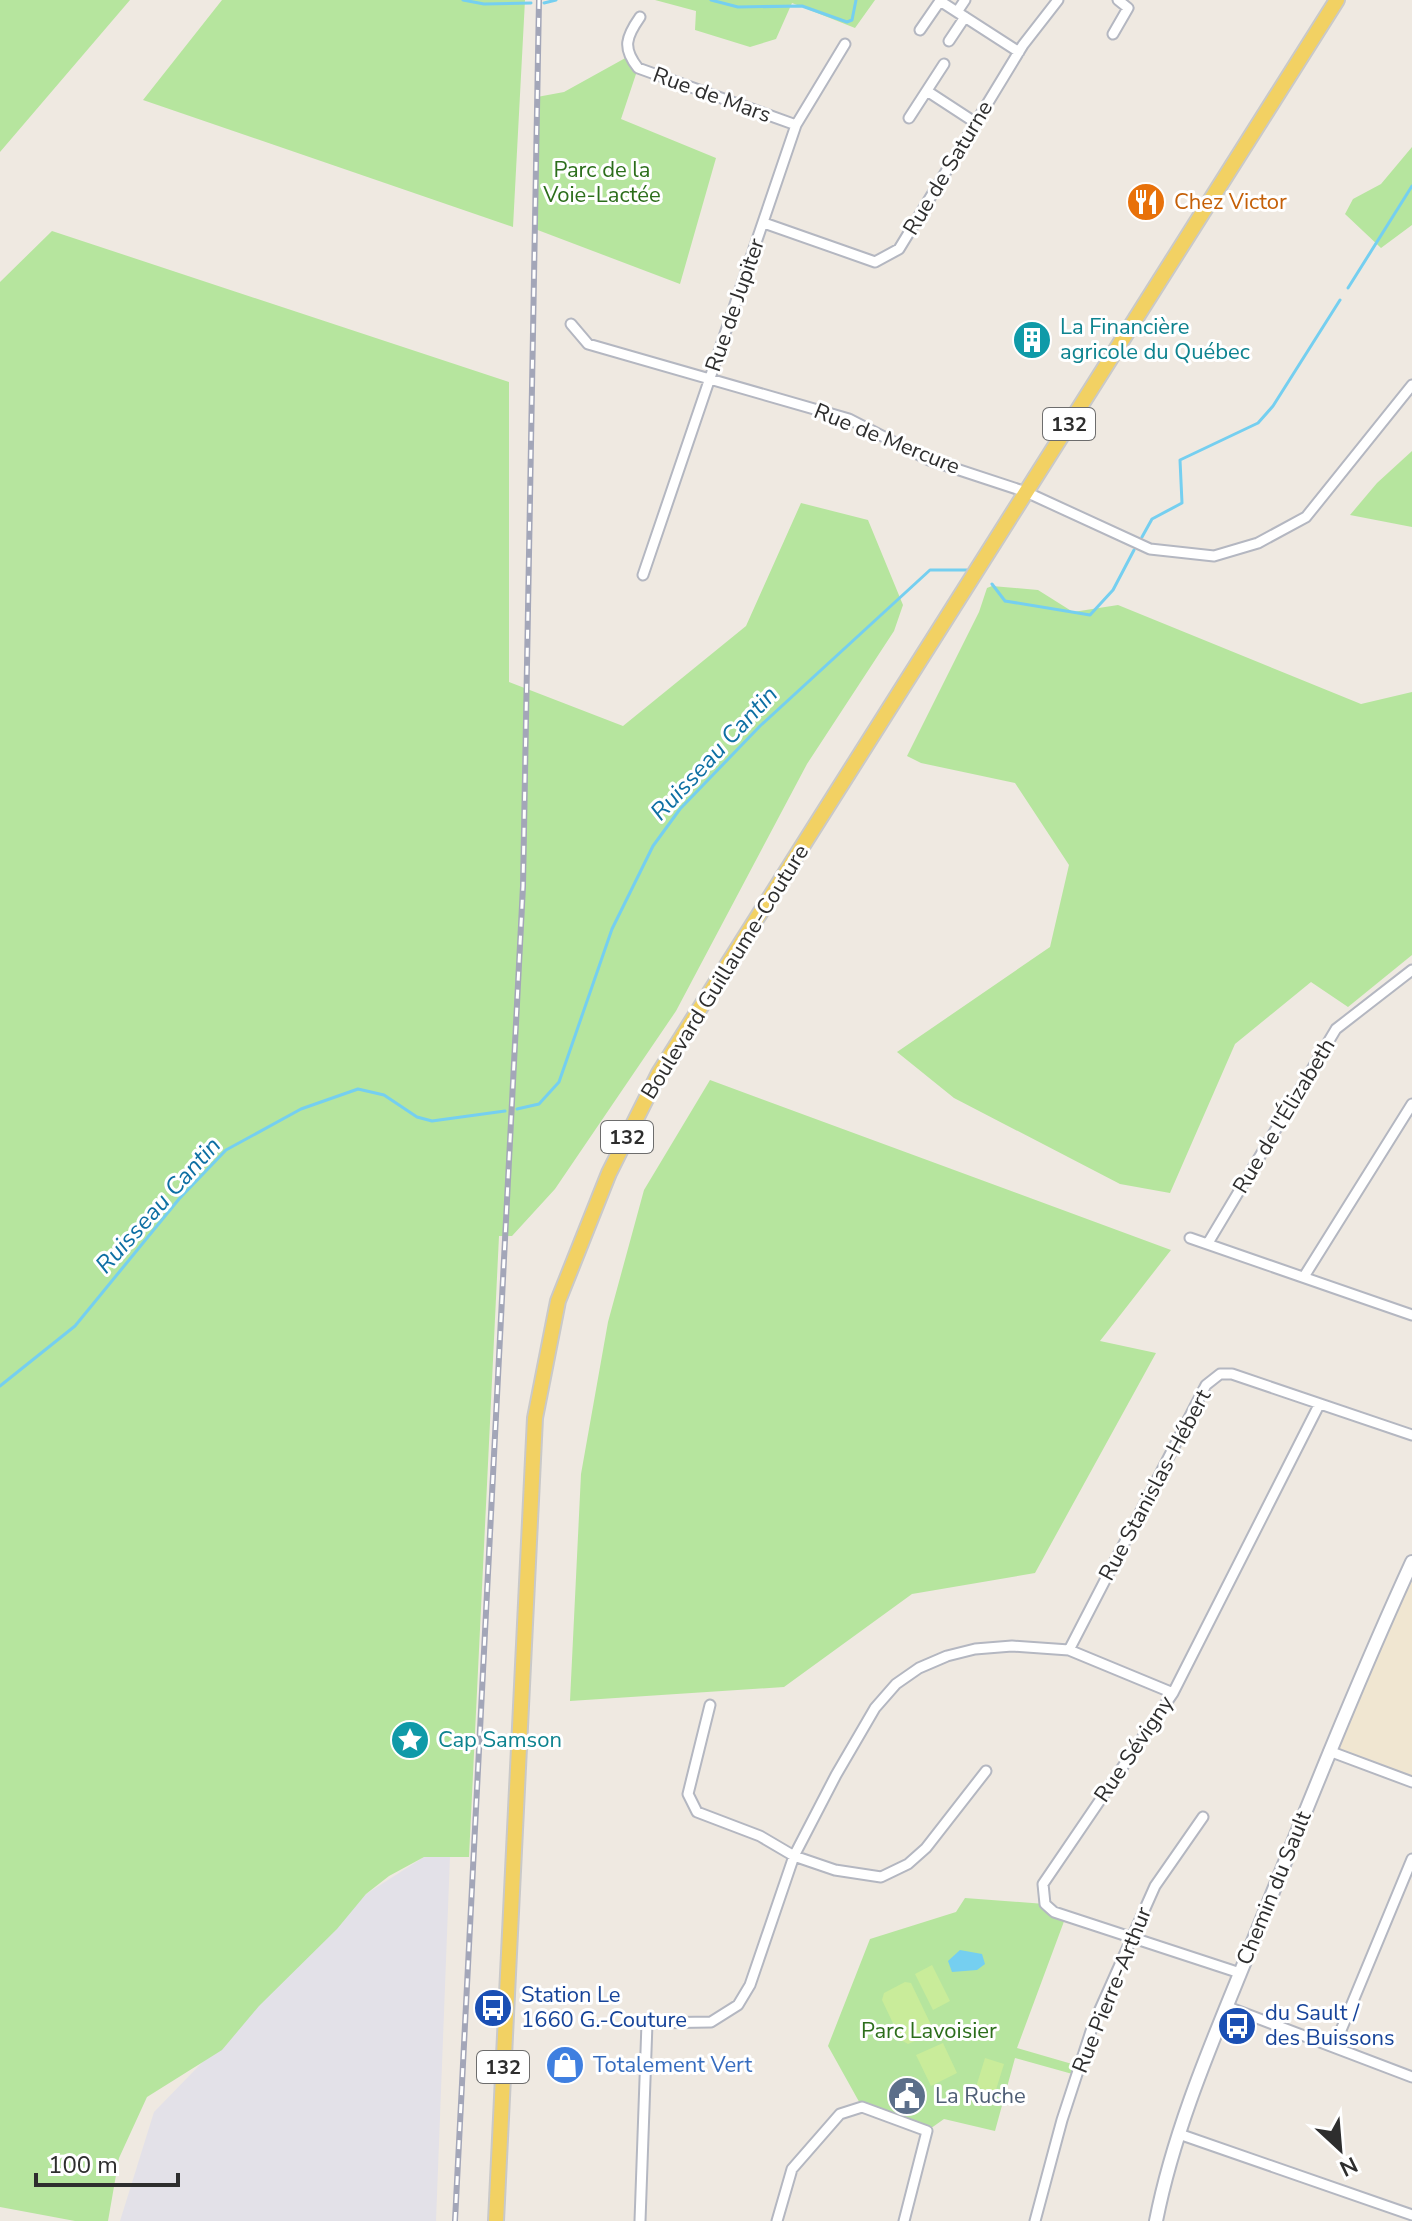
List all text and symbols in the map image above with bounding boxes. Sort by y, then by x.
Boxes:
street label: Rue de Mars [649,60,775,130]
street label: Rue de Saturne [896,95,1000,241]
park label: Parc de la Voie-Lactée [542,155,661,210]
restaurant icon: Chez Victor [1125,181,1167,223]
place label: Chez Victor [1174,187,1287,217]
street label: Rue de Jupiter [698,234,772,376]
place label: La Financière agricole du Québec [1060,312,1250,367]
building icon: La Financière agricole du Québec [1011,319,1053,361]
street label: Rue de Mercure [810,396,964,482]
road number: 132 [1043,408,1095,440]
water label: Ruisseau Cantin [643,679,785,827]
street label: Boulevard Guillaume-Couture [634,839,816,1105]
street label: Rue de l'Élizabeth [1226,1033,1342,1199]
road number: 132 [601,1121,653,1153]
water label: Ruisseau Cantin [88,1130,228,1280]
street label: Rue Stanislas-Hébert [1092,1384,1218,1586]
street label: Rue Sévigny [1087,1689,1181,1808]
place icon: Cap Samson [389,1719,431,1761]
place label: Cap Samson [438,1725,562,1755]
street label: Chemin du Sault [1229,1806,1319,1969]
street label: Rue Pierre-Arthur [1065,1902,1159,2077]
place label: Station Le 1660 G.-Couture [521,1980,687,2035]
bus stop icon: Station Le 1660 G.-Couture [472,1987,514,2029]
place label: du Sault / des Buissons [1265,1998,1395,2053]
bus stop icon: du Sault / des Buissons [1216,2005,1258,2047]
park label: Parc Lavoisier [861,2016,997,2046]
shop icon: Totalement Vert [544,2044,586,2086]
place label: Totalement Vert [593,2050,753,2080]
road number: 132 [477,2051,529,2083]
public building icon: La Ruche [886,2075,928,2117]
place label: La Ruche [935,2081,1026,2111]
north arrow [1300,2109,1380,2189]
scale bar [36,2137,178,2187]
text: 100 m [48,2149,118,2181]
text: N [1334,2149,1362,2183]

